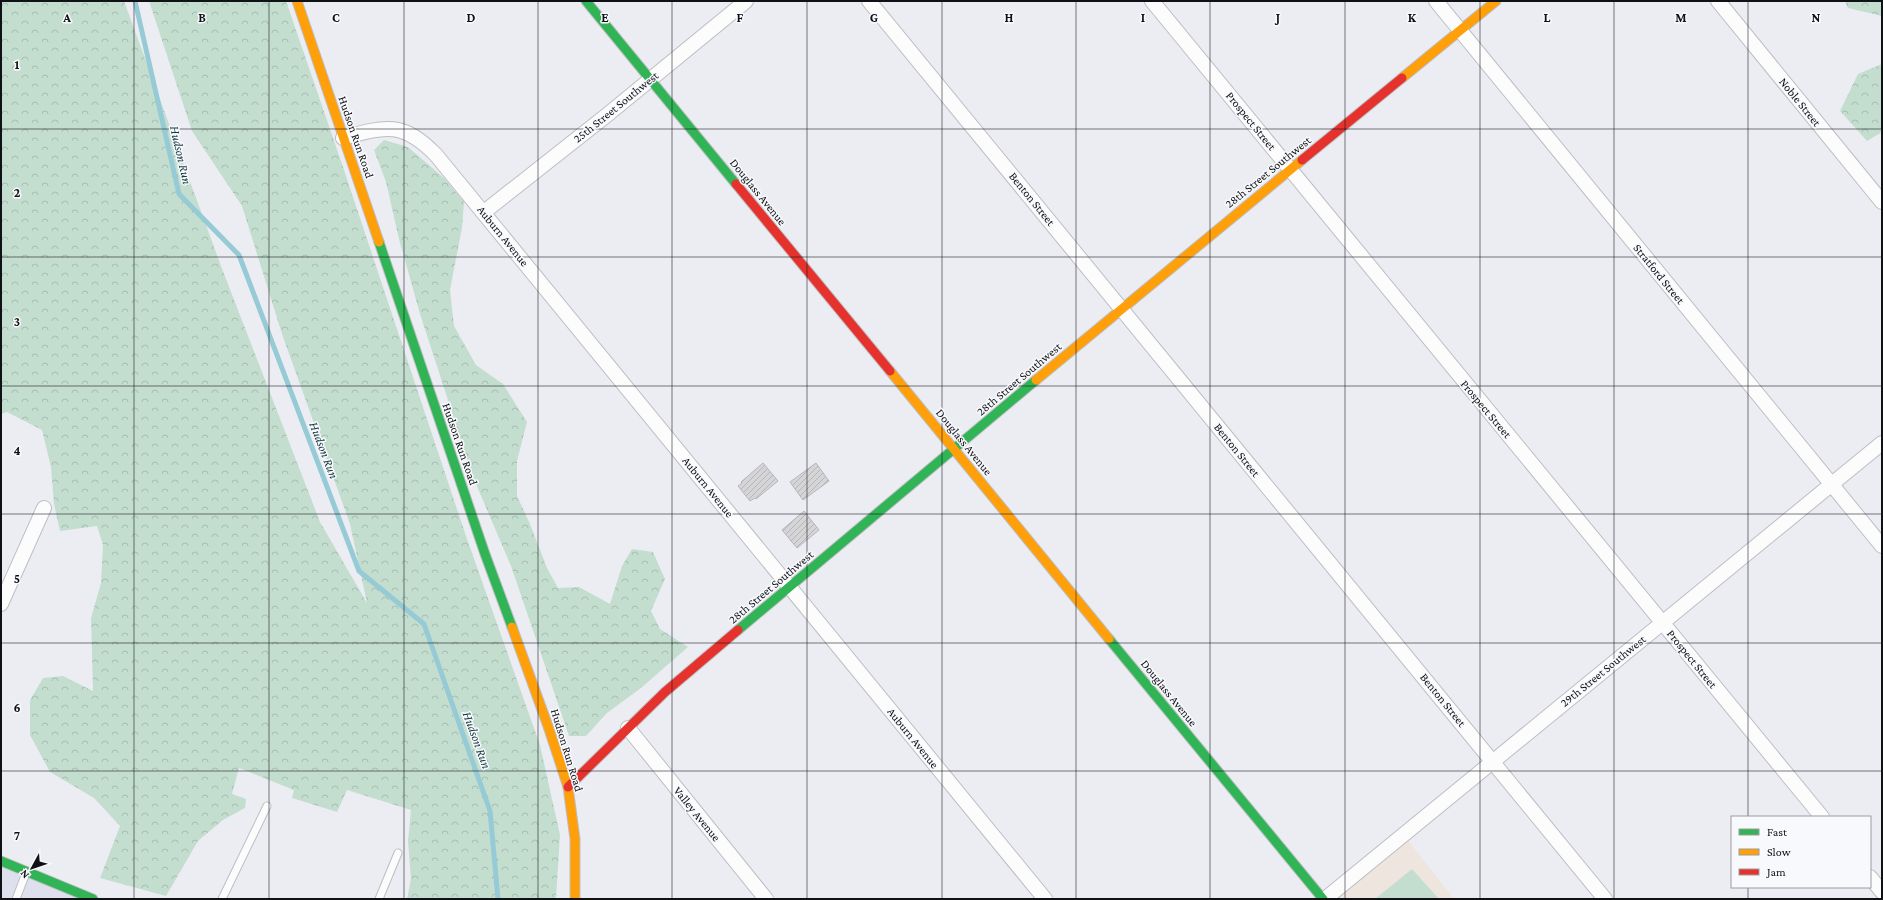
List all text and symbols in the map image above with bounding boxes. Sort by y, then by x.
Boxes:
text: A [62,10,71,25]
text: B [198,10,206,25]
text: C [332,10,340,25]
text: D [467,10,476,25]
text: E [601,10,609,25]
text: F [737,10,744,25]
text: G [870,10,878,25]
text: H [1005,10,1014,25]
text: I [1141,10,1145,25]
text: J [1274,10,1280,25]
text: K [1408,10,1417,25]
text: L [1544,10,1551,25]
text: M [1675,10,1687,25]
text: N [1812,10,1821,25]
text: 1 [15,57,20,72]
street label: 25th Street Southwest [571,68,662,146]
street label: Noble Street [1776,75,1825,130]
street label: Prospect Street [1223,89,1280,154]
street label: Hudson Run Road [335,94,377,180]
water label: Hudson Run [167,124,195,186]
street label: 28th Street Southwest [1222,133,1314,211]
street label: Douglass Avenue [727,156,789,228]
street label: Benton Street [1006,169,1059,229]
text: 2 [14,185,21,200]
street label: Auburn Avenue [474,203,532,269]
street label: Stratford Street [1631,241,1688,308]
text: 3 [14,314,20,329]
street label: 28th Street Southwest [974,339,1065,418]
street label: Prospect Street [1458,377,1515,442]
street label: Hudson Run Road [439,401,481,487]
street label: Douglass Avenue [933,406,995,478]
water label: Hudson Run [306,419,342,481]
street label: Benton Street [1211,420,1264,480]
text: 4 [13,443,21,458]
street label: Auburn Avenue [679,454,737,520]
street label: 28th Street Southwest [726,547,817,626]
text: 5 [14,571,20,586]
street label: Prospect Street [1664,627,1721,692]
street label: 29th Street Southwest [1557,632,1649,710]
street label: Douglass Avenue [1138,657,1200,729]
street label: Benton Street [1417,670,1470,730]
text: 6 [13,700,21,715]
street label: Auburn Avenue [884,705,942,771]
street label: Hudson Run Road [548,707,586,794]
water label: Hudson Run [460,709,494,771]
street label: Valley Avenue [671,784,723,844]
legend [1731,816,1871,888]
text: Fast [1767,825,1788,839]
text: 7 [14,828,20,843]
text: Slow [1767,845,1791,859]
north arrow [12,848,52,888]
text: Jam [1766,865,1786,879]
text: N [17,867,31,881]

